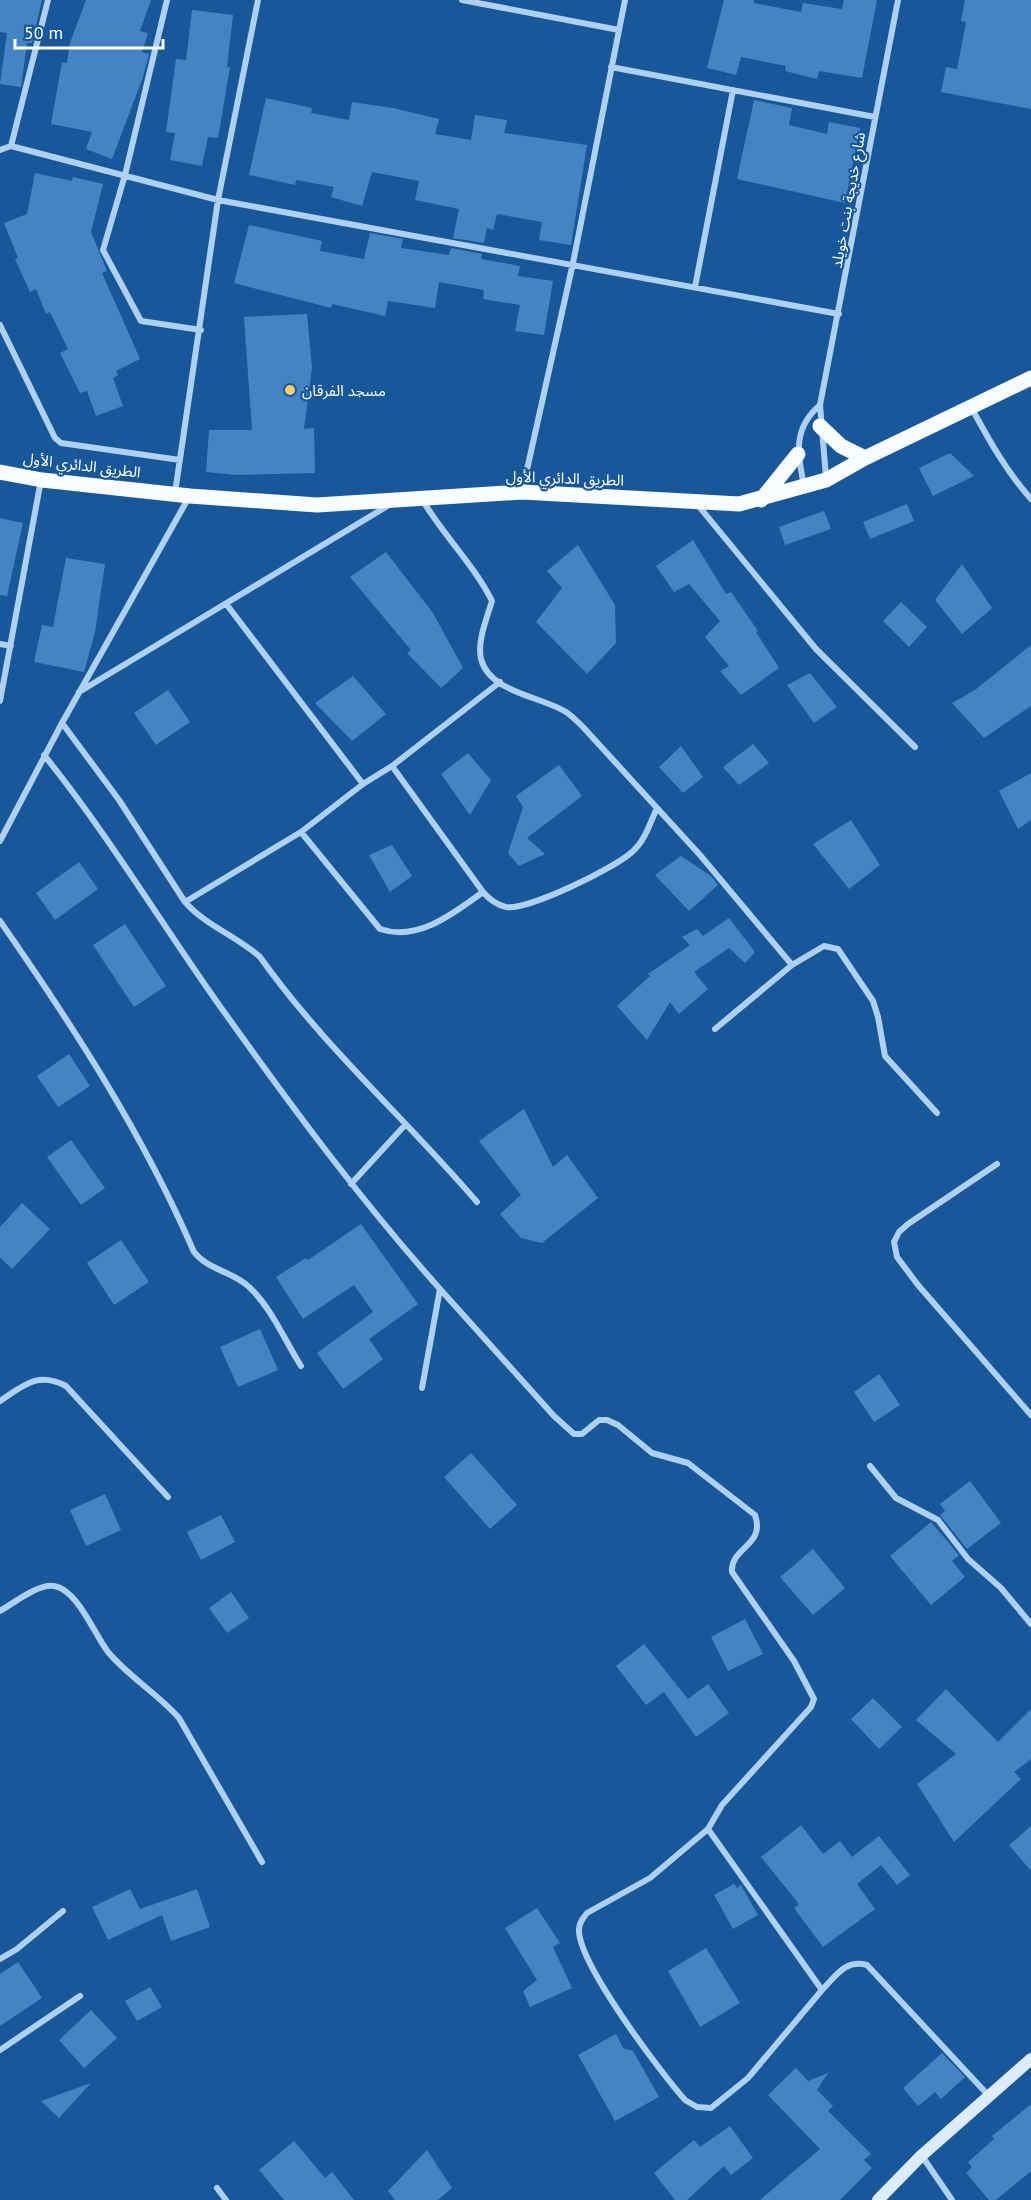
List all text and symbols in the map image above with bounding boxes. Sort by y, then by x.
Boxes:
scale bar [15,12,164,50]
text: 50 m [24,21,63,44]
street label: شارع خديجة بنت خويلد [827,130,872,270]
place label: مسجد الفرقان [302,381,386,400]
marker: مسجد الفرقان [283,383,297,397]
street label: الطريق الدائري الأول [22,448,142,484]
street label: الطريق الدائري الأول [506,466,624,492]

